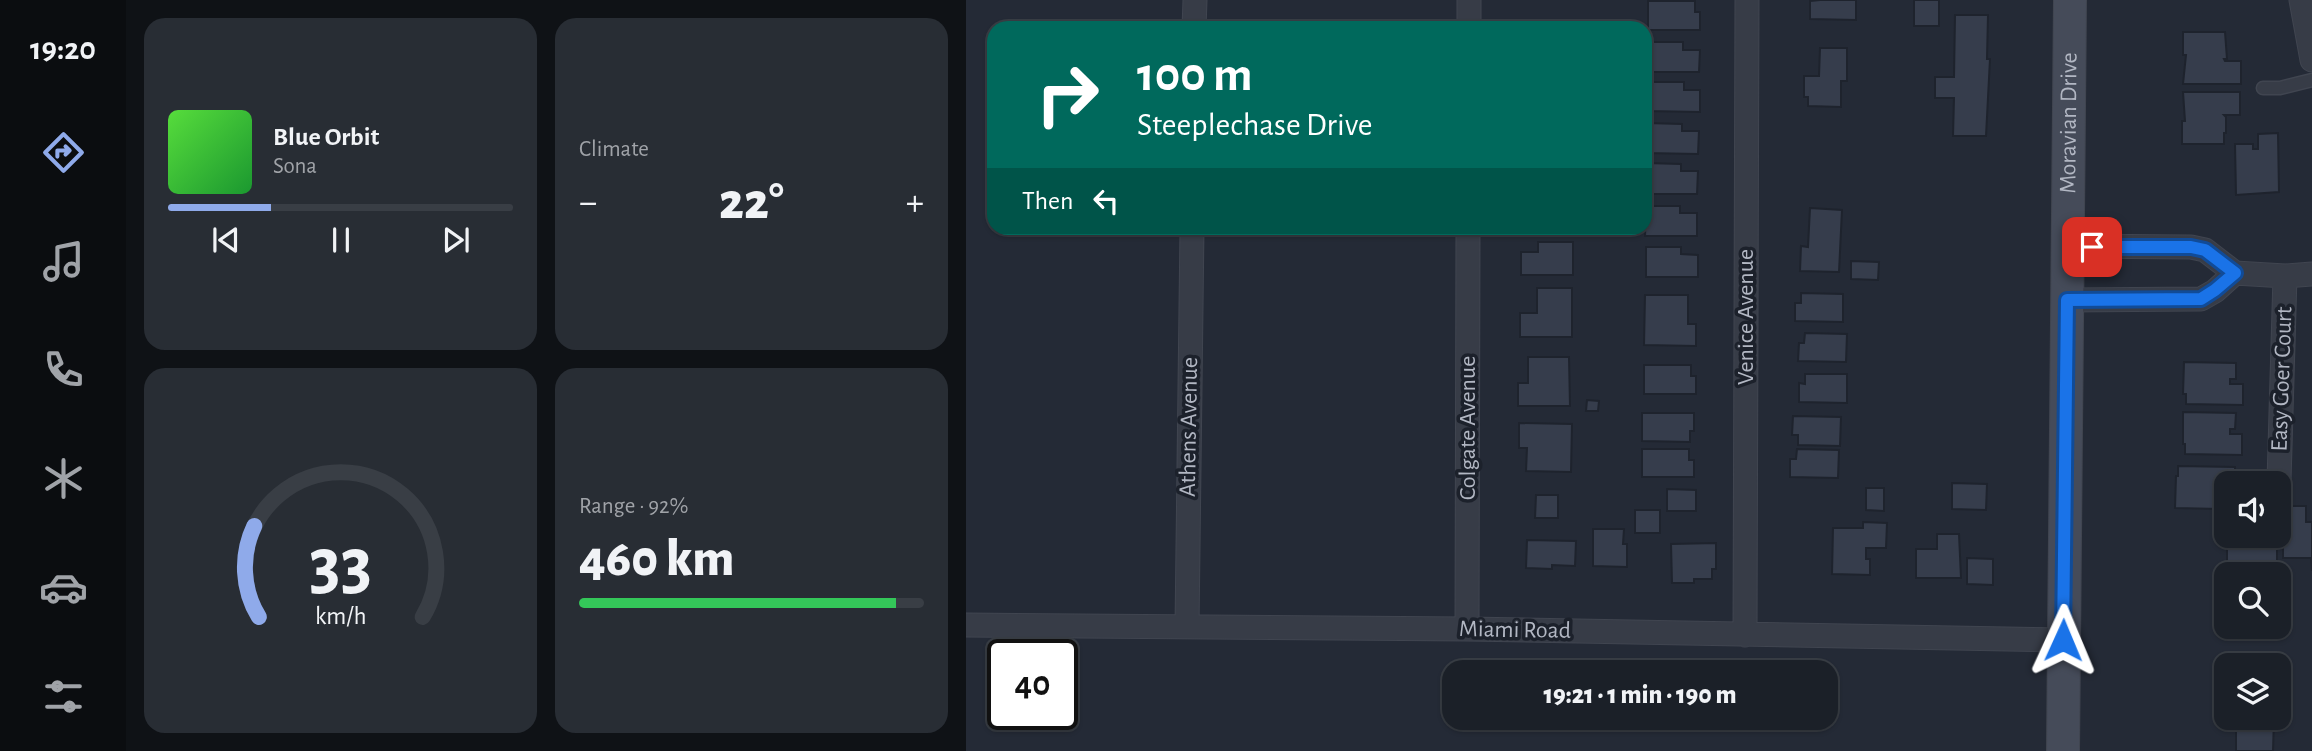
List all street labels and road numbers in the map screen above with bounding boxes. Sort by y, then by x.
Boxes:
street label: Moravian Drive [2056,52,2082,194]
street label: Venice Avenue [1734,249,1758,385]
street label: Easy Goer Court [2267,306,2297,452]
street label: Colgate Avenue [1456,356,1480,500]
street label: Athens Avenue [1176,357,1202,497]
street label: Miami Road [1459,617,1571,643]

